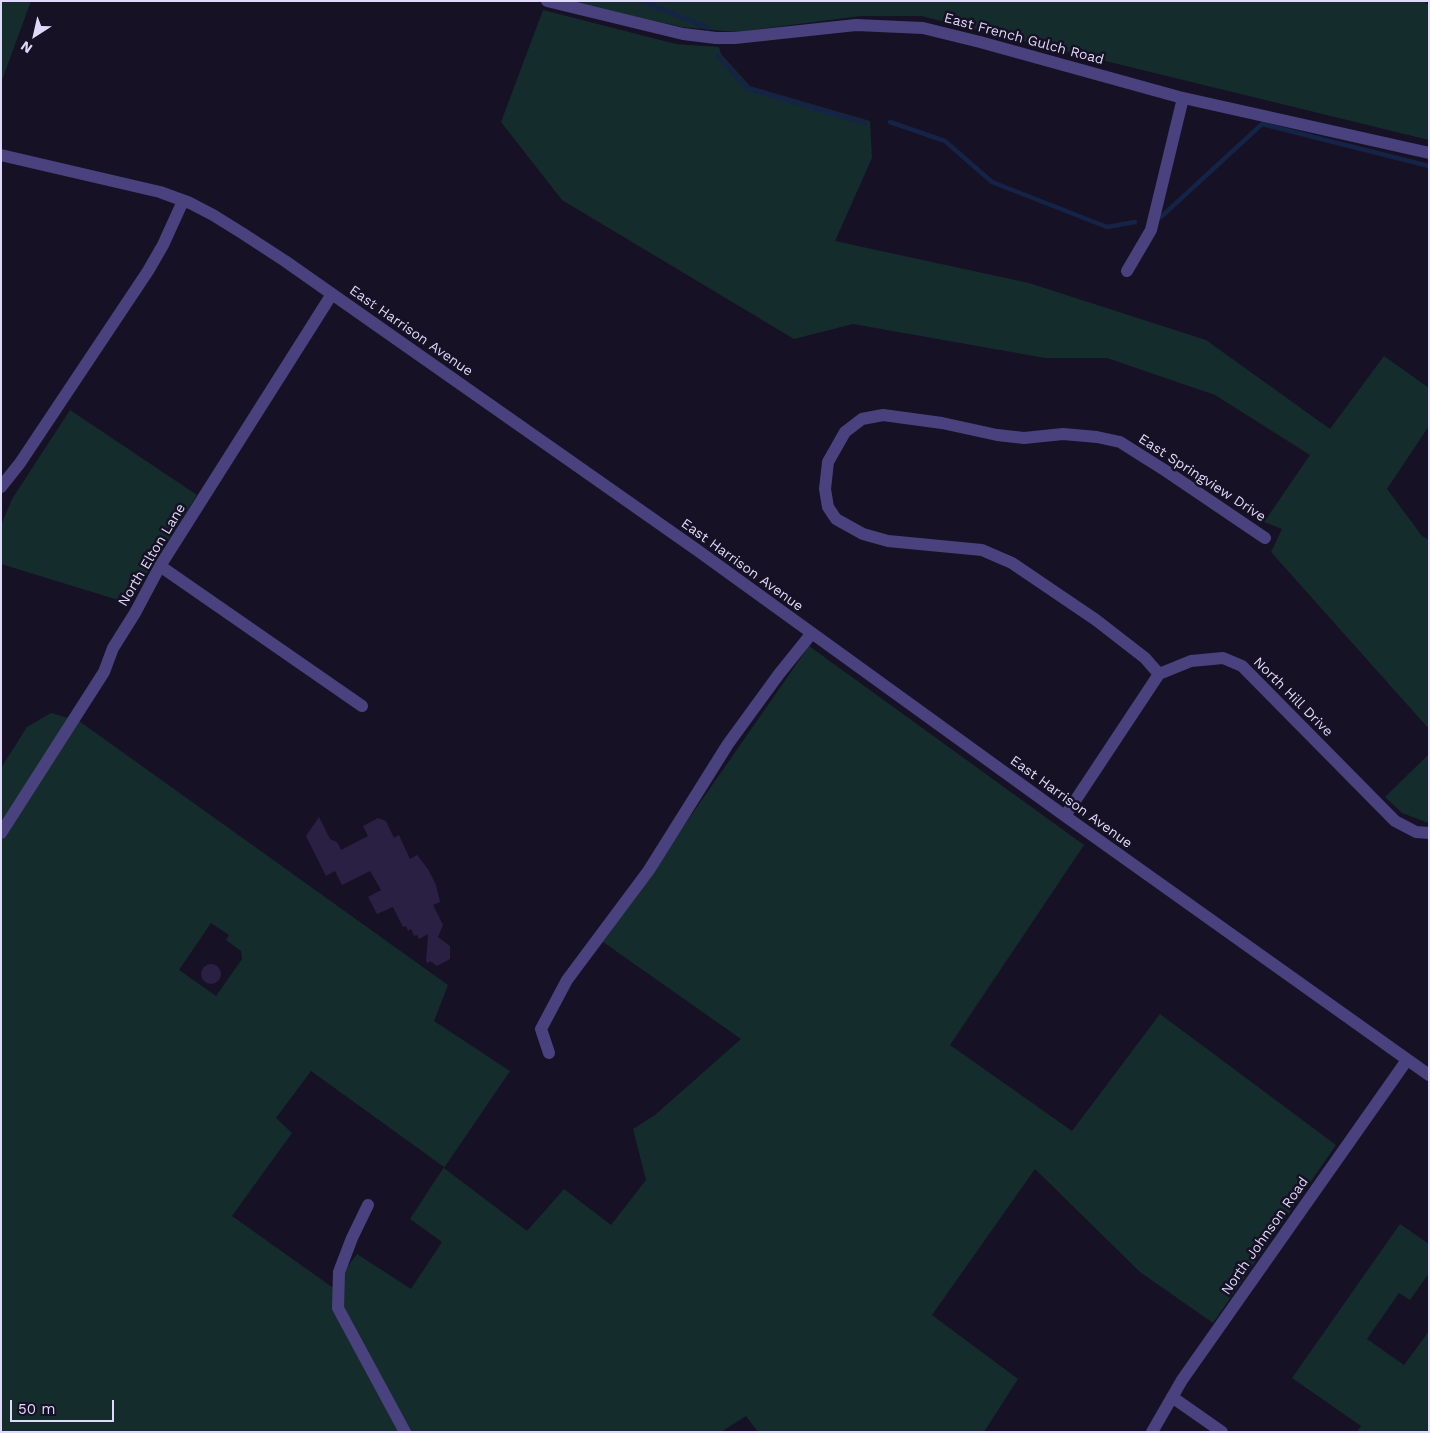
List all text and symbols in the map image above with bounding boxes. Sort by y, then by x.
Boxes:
north arrow [10,10,60,60]
street label: East French Gulch Road [942,10,1106,68]
text: N [18,38,35,57]
street label: East Harrison Avenue [346,282,476,380]
street label: East Springview Drive [1135,431,1269,525]
street label: North Elton Lane [115,501,189,609]
street label: East Harrison Avenue [678,515,806,615]
street label: North Hill Drive [1250,654,1336,740]
street label: East Harrison Avenue [1007,752,1135,852]
street label: North Johnson Road [1218,1174,1312,1298]
scale bar [12,1390,116,1422]
text: 50 m [18,1400,55,1418]

